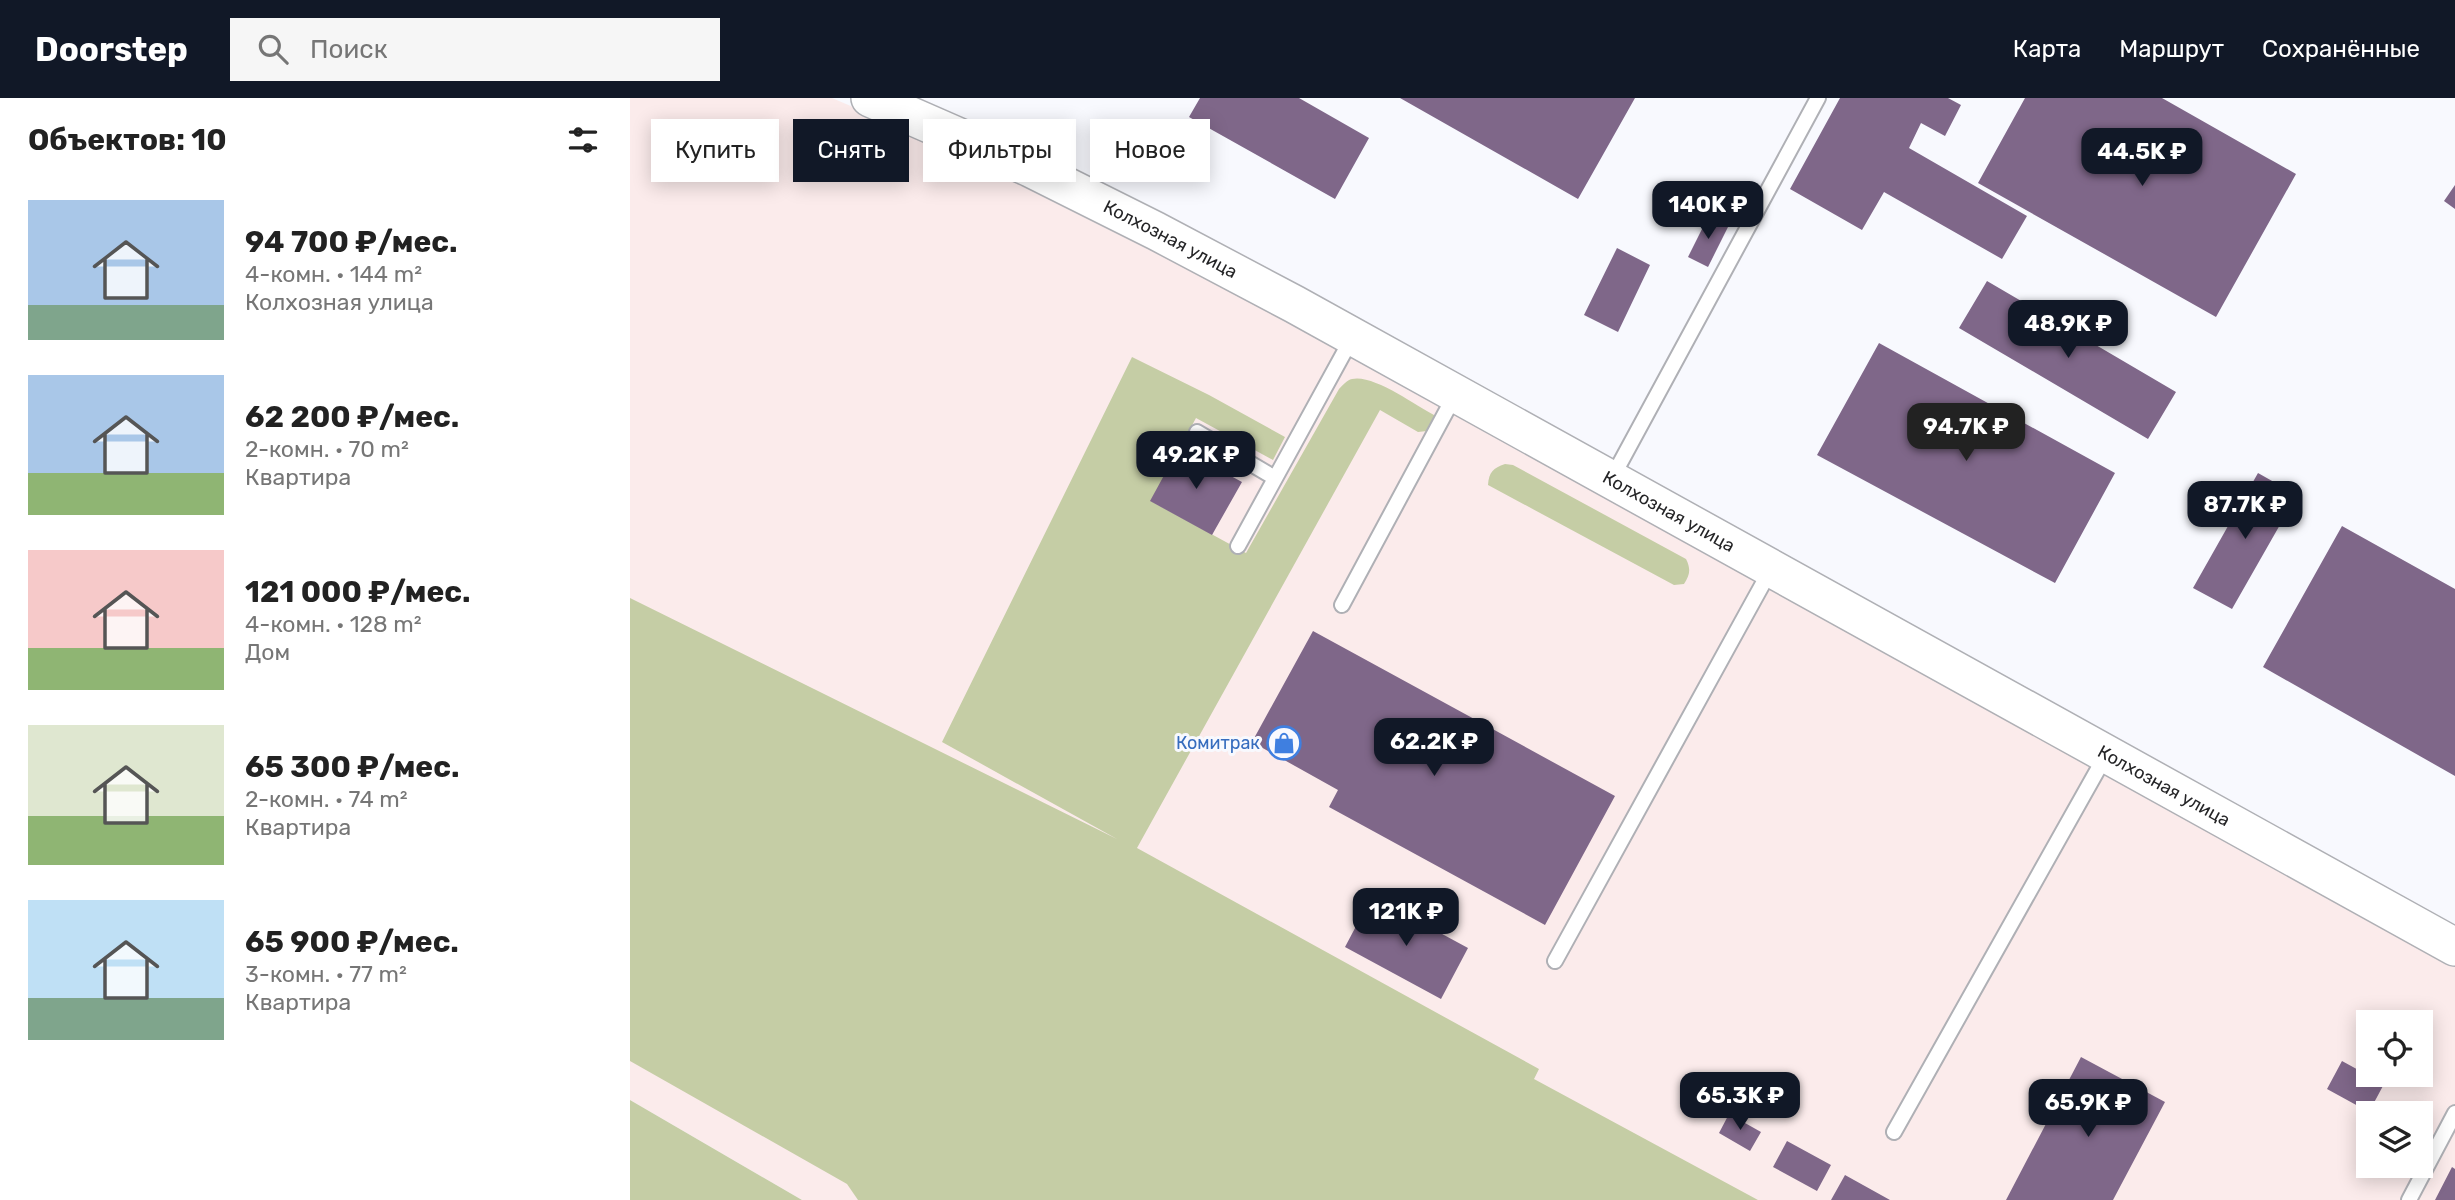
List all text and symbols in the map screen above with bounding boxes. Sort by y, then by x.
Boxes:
search box [230,18,720,81]
text: Doorstep [35,30,188,69]
icon: search [254,30,292,68]
text: Поиск [310,34,388,65]
text: Карта [2013,35,2081,63]
text: Маршрут [2119,35,2224,63]
text: Сохранённые [2262,35,2420,63]
chip: Купить [651,119,779,182]
chip: Снять [793,119,909,182]
chip: Фильтры [923,119,1076,182]
chip: Новое [1090,119,1210,182]
icon: filters [564,121,602,159]
text: Объектов: 10 [28,122,227,158]
pin: 44.5K ₽ [2077,129,2207,188]
text: 44.5K ₽ [2097,137,2187,165]
pin: 140K ₽ [1651,181,1765,241]
text: 140K ₽ [1668,190,1748,218]
street label: Колхозная улица [1100,195,1241,283]
text: 94 700 ₽/мес. [245,224,457,260]
icon: home [84,228,168,312]
text: 4-комн. · 144 m² [245,260,422,288]
text: Колхозная улица [245,288,434,316]
pin: 48.9K ₽ [2003,300,2133,360]
text: 48.9K ₽ [2024,309,2112,337]
text: 62 200 ₽/мес. [245,399,459,435]
icon: home [84,403,168,487]
pin: 94.7K ₽ [1901,404,2031,463]
text: 94.7K ₽ [1923,412,2009,440]
pin: 49.2K ₽ [1131,432,1261,491]
text: 2-комн. · 70 m² [245,435,409,463]
text: 49.2K ₽ [1152,440,1240,468]
text: Квартира [245,463,351,491]
street label: Колхозная улица [1599,466,1739,557]
pin: 87.7K ₽ [2180,482,2310,541]
text: 87.7K ₽ [2203,490,2287,518]
text: 121 000 ₽/мес. [245,574,470,610]
icon: home [84,578,168,662]
text: 4-комн. · 128 m² [245,610,422,638]
text: Дом [245,638,290,666]
pin: 62.2K ₽ [1369,718,1499,778]
shop icon: Комитрак [1265,724,1303,762]
text: 62.2K ₽ [1390,727,1478,755]
place label: Комитрак [1176,732,1260,754]
street label: Колхозная улица [2094,740,2234,831]
text: 65 300 ₽/мес. [245,749,459,785]
icon: home [84,753,168,837]
text: 2-комн. · 74 m² [245,785,408,813]
text: Квартира [245,813,351,841]
pin: 121K ₽ [1349,888,1463,948]
text: 121K ₽ [1369,897,1443,925]
text: 65 900 ₽/мес. [245,924,459,960]
icon: home [84,928,168,1012]
text: 3-комн. · 77 m² [245,960,407,988]
text: Квартира [245,988,351,1016]
map controls [2356,1010,2433,1178]
button: locate [2356,1010,2433,1087]
pin: 65.3K ₽ [1675,1072,1805,1132]
pin: 65.9K ₽ [2023,1080,2153,1139]
text: 65.3K ₽ [1696,1081,1784,1109]
text: 65.9K ₽ [2045,1088,2131,1116]
button: layers [2356,1101,2433,1178]

